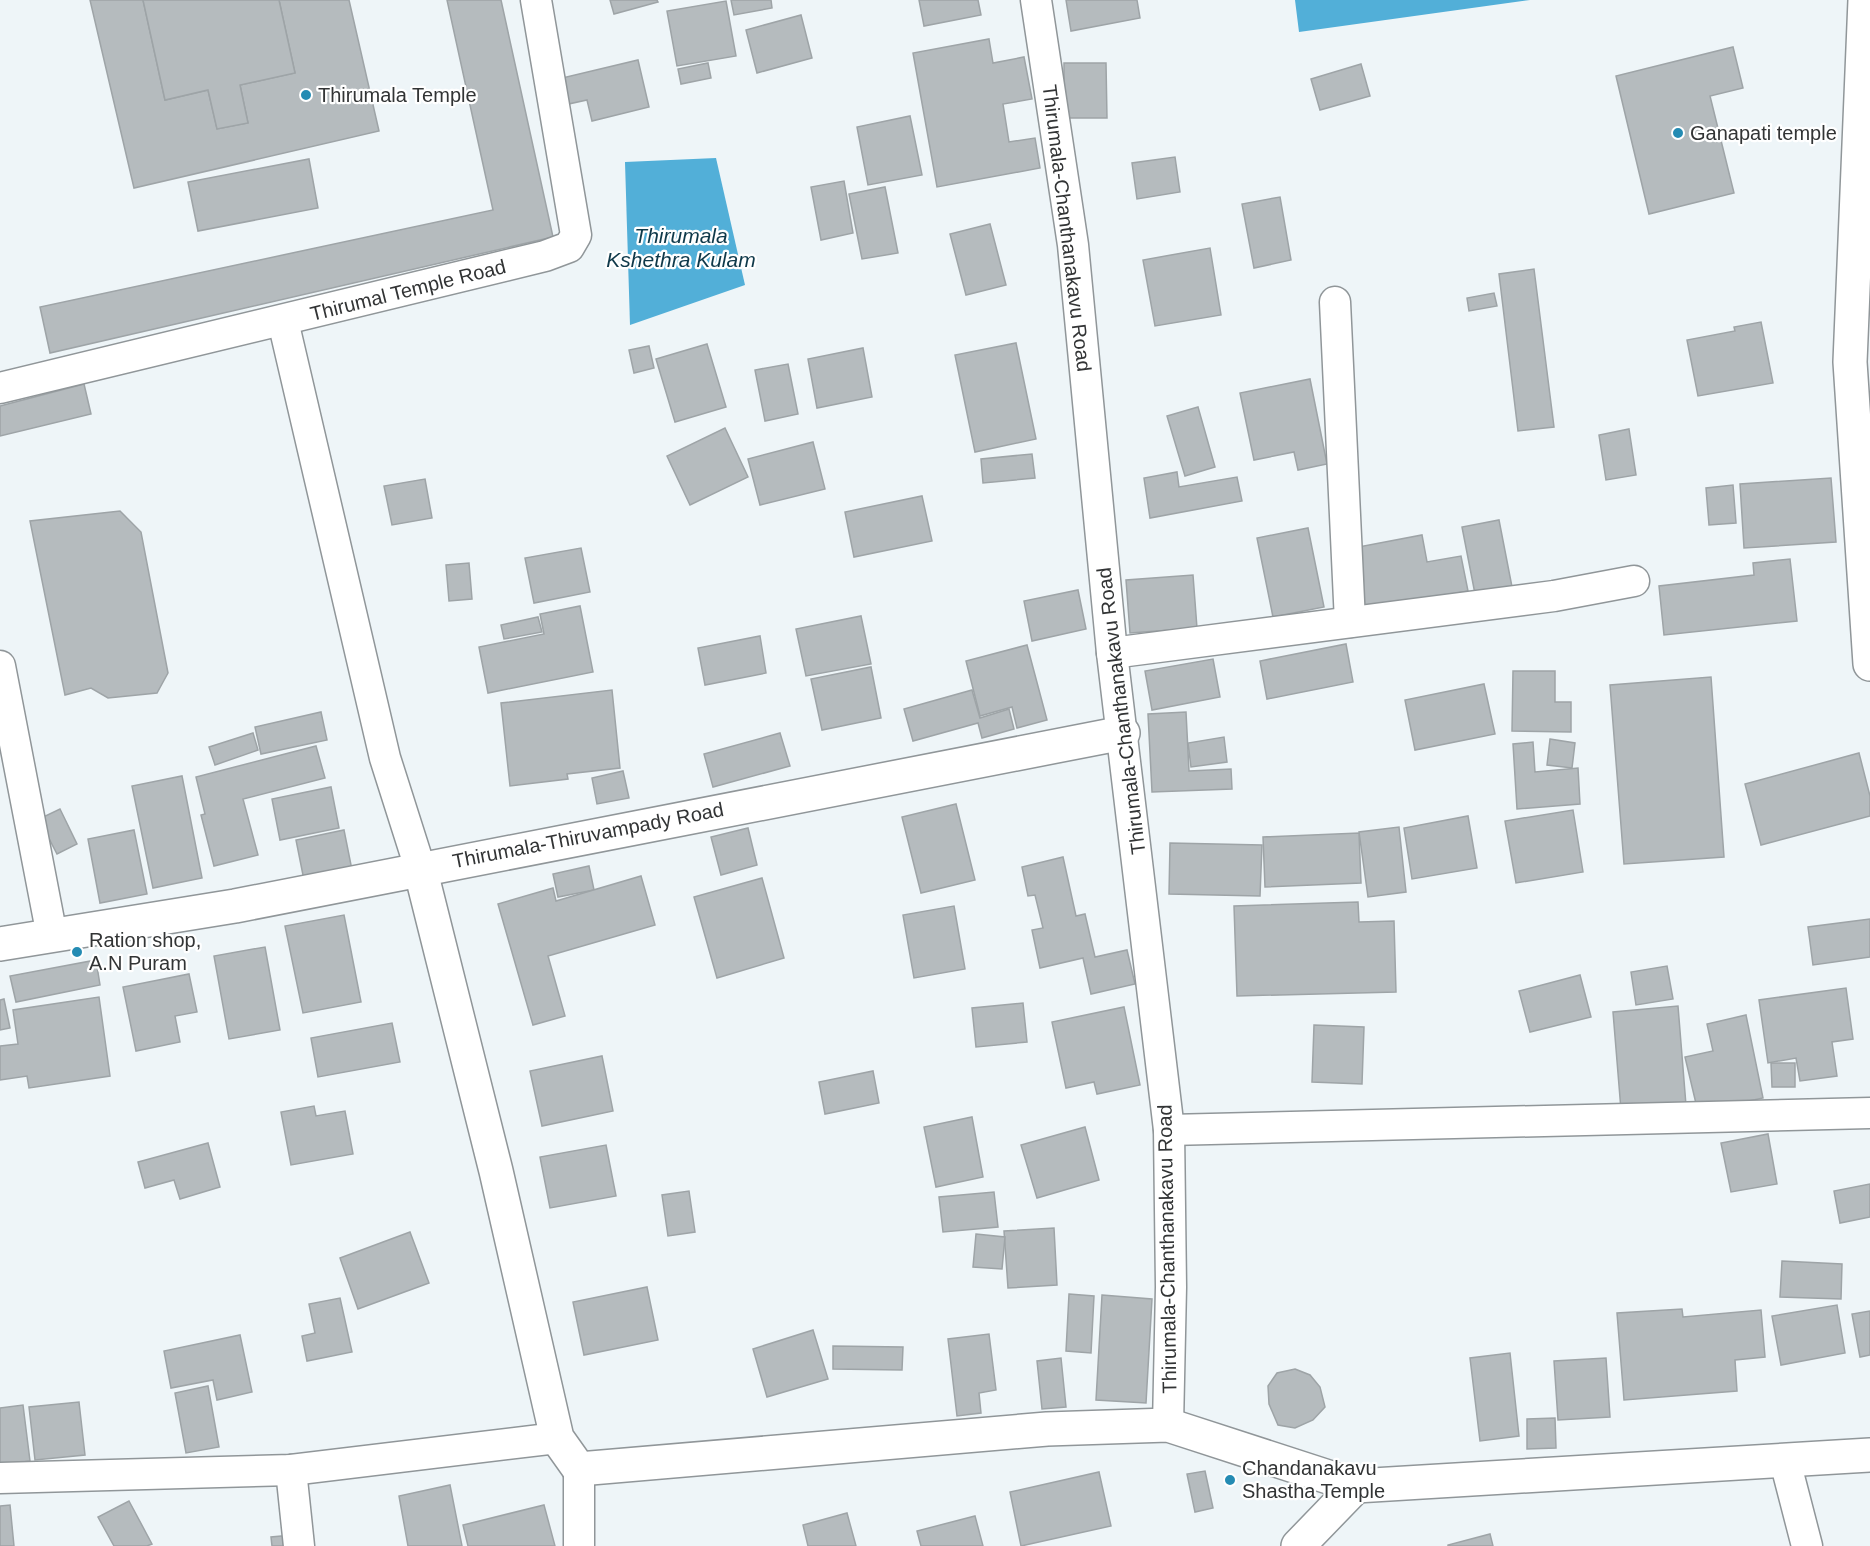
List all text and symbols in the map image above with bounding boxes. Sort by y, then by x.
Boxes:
street label: Thirumala-Chanthanakavu Road [1038,83,1096,373]
place label: Thirumala Temple [318,84,477,106]
marker: Thirumala Temple [299,88,313,102]
place label: Ganapati temple [1690,122,1837,144]
marker: Ganapati temple [1671,126,1685,140]
water label: Thirumala Kshethra Kulam [606,224,756,271]
street label: Thirumal Temple Road [308,255,508,325]
street label: Thirumala-Chanthanakavu Road [1092,566,1150,856]
street label: Thirumala-Thiruvampady Road [451,798,725,872]
place label: Ration shop, A.N Puram [89,929,201,974]
marker: Ration shop, A.N Puram [70,945,84,959]
street label: Thirumala-Chanthanakavu Road [1153,1104,1181,1394]
place label: Chandanakavu Shastha Temple [1242,1457,1385,1502]
marker: Chandanakavu Shastha Temple [1223,1473,1237,1487]

